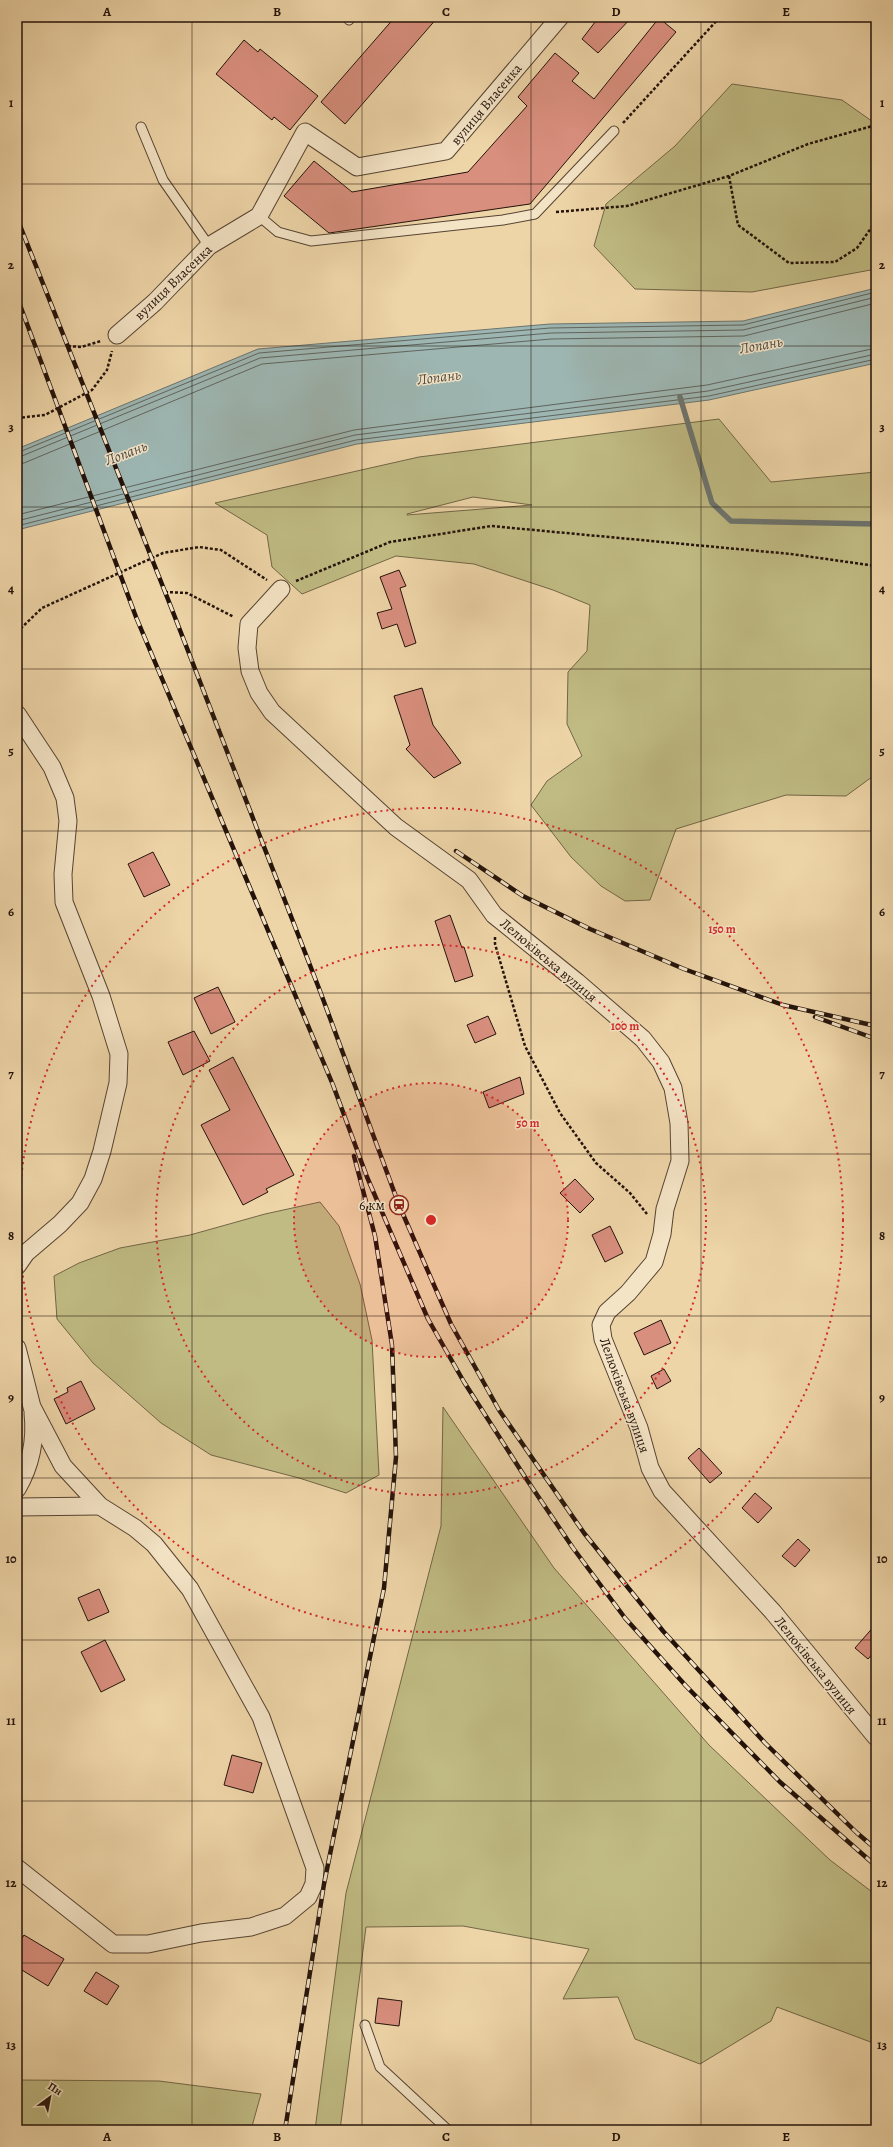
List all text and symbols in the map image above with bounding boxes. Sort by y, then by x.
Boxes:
text: A [102,3,112,20]
text: B [273,3,281,20]
text: C [442,3,450,20]
text: D [611,3,621,20]
text: E [782,3,790,20]
street label: вулиця Власенка [447,59,526,149]
text: 1 [9,94,14,111]
text: 1 [880,94,885,111]
street label: вулиця Власенка [130,240,217,324]
text: 2 [8,256,15,273]
text: 2 [879,256,886,273]
water label: Лопань [737,331,784,359]
water label: Лопань [415,364,462,390]
text: 3 [8,418,14,435]
text: 3 [879,418,885,435]
water label: Лопань [101,436,150,471]
text: 4 [8,580,14,597]
text: 4 [879,580,885,597]
text: 5 [8,742,14,759]
text: 5 [879,742,885,759]
text: 6 [8,903,14,920]
text: 6 [879,903,885,920]
street label: Лелюківська вулиця [496,914,601,1007]
text: 150 m [708,921,736,937]
text: 100 m [611,1018,639,1034]
text: 7 [8,1065,14,1082]
text: 7 [879,1065,885,1082]
text: 50 m [516,1115,540,1131]
station icon: 6 км [388,1194,410,1216]
place label: 6 км [359,1196,385,1215]
centre of rings [424,1213,438,1227]
text: 8 [8,1227,14,1244]
text: 8 [879,1227,885,1244]
street label: Лелюківська вулиця [595,1335,654,1456]
text: 9 [8,1389,14,1406]
text: 9 [879,1389,885,1406]
text: 10 [5,1550,17,1567]
text: 10 [876,1550,888,1567]
street label: Лелюківська вулиця [770,1612,861,1719]
text: 11 [6,1712,16,1729]
text: 11 [877,1712,887,1729]
text: 12 [6,1874,17,1891]
text: 12 [877,1874,888,1891]
text: 13 [6,2036,17,2053]
text: 13 [877,2036,888,2053]
north arrow [30,2077,70,2117]
text: Пн [45,2079,66,2099]
text: A [102,2128,112,2145]
text: B [273,2128,281,2145]
text: C [442,2128,450,2145]
text: D [611,2128,621,2145]
text: E [782,2128,790,2145]

